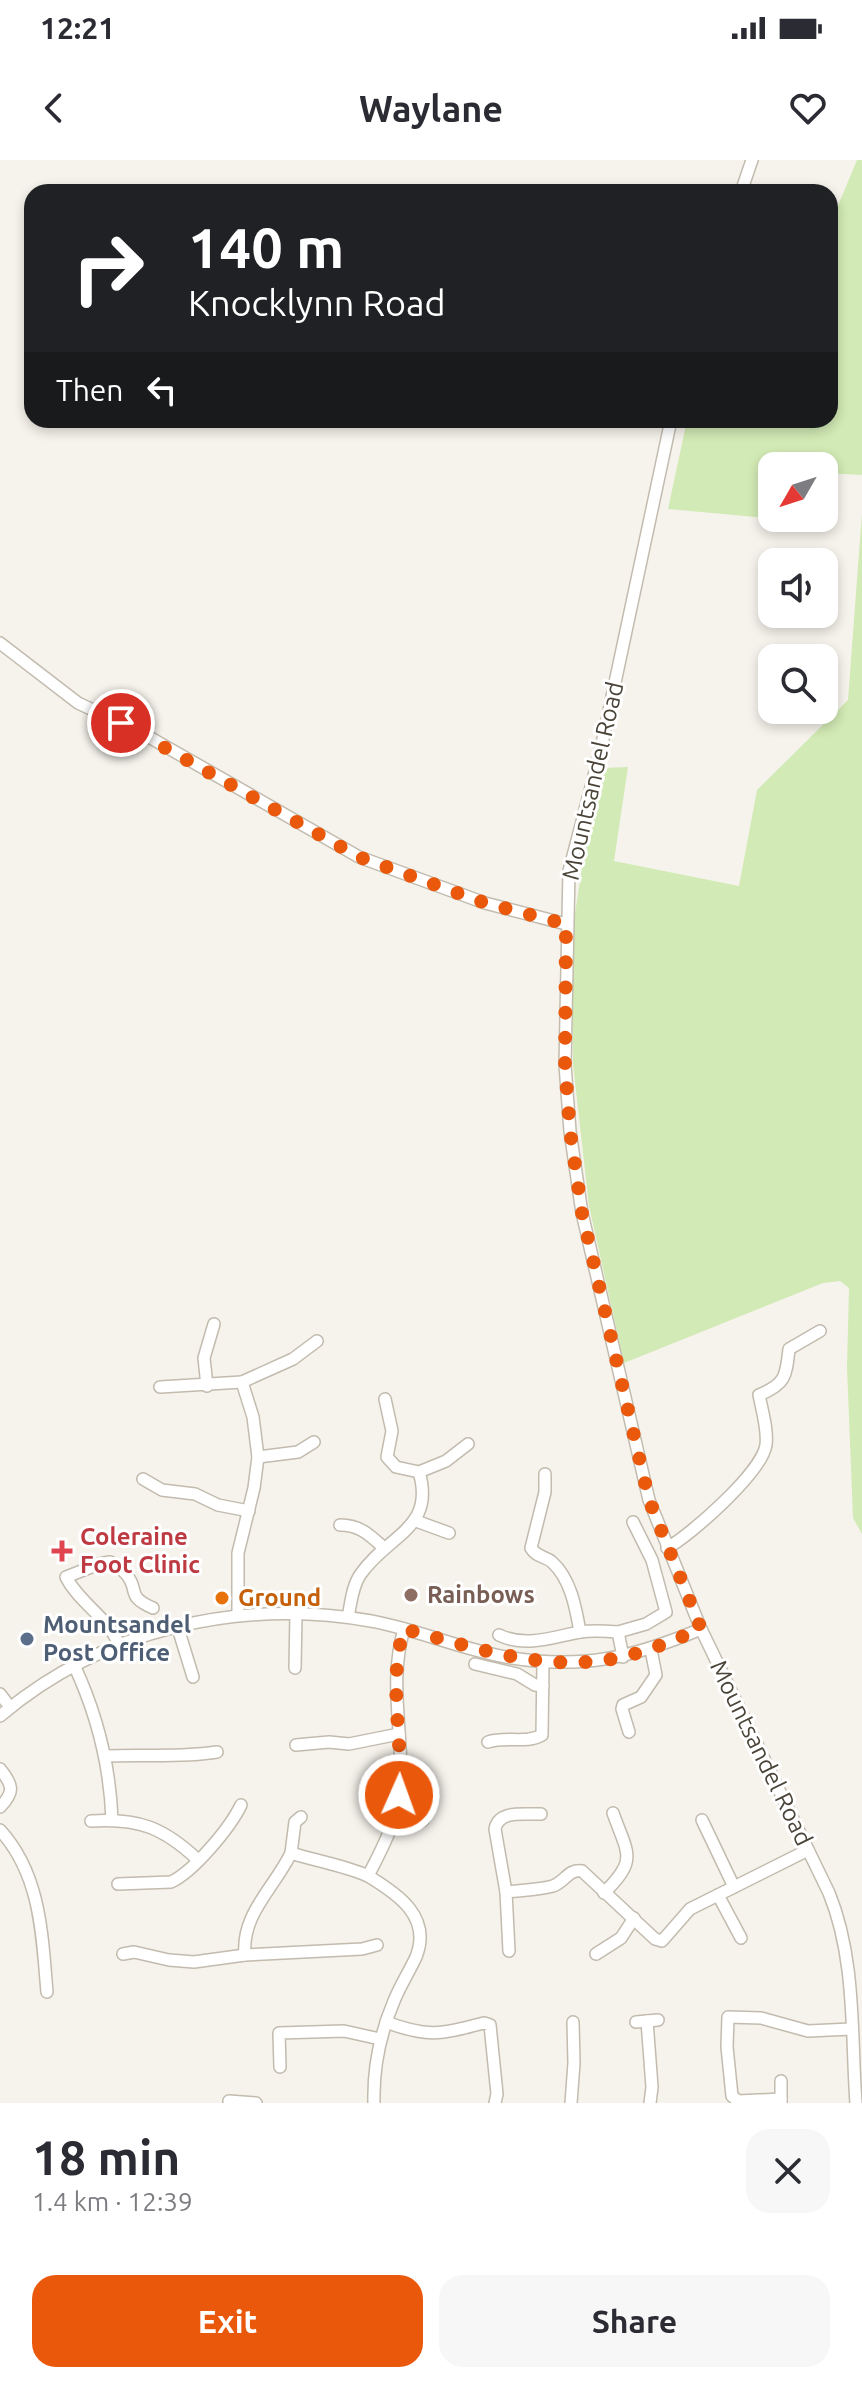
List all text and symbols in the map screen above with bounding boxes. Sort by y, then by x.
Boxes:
text: 12:21 [40,11,115,45]
icon: back [32,86,76,130]
icon: heart [786,86,830,130]
text: Waylane [359,88,503,129]
icon: right [56,216,160,320]
text: 140 m [188,216,344,279]
text: Knocklynn Road [188,282,446,323]
icon: left [140,368,184,412]
text: Then [56,373,124,407]
north arrow [758,452,838,532]
map controls [758,452,838,724]
button: sound [758,548,838,628]
button: search [758,644,838,724]
street label: Mountsandel Road [557,679,628,883]
pin [87,689,155,757]
icon: arrive [99,701,143,745]
place label: Coleraine Foot Clinic [80,1523,200,1578]
marker: Coleraine Foot Clinic [51,1540,73,1562]
place label: Rainbows [427,1581,535,1608]
place label: Ground [238,1584,321,1611]
marker: Rainbows [402,1586,420,1604]
marker: Ground [213,1589,231,1607]
place label: Mountsandel Post Office [43,1611,191,1666]
marker: Mountsandel Post Office [18,1630,36,1648]
street label: Mountsandel Road [705,1656,818,1850]
position arrow [357,1753,441,1837]
button: close [746,2129,830,2213]
text: 18 min [32,2130,180,2184]
text: 1.4 km · 12:39 [32,2187,193,2216]
button: Exit [32,2275,423,2367]
button: Share [439,2275,830,2367]

